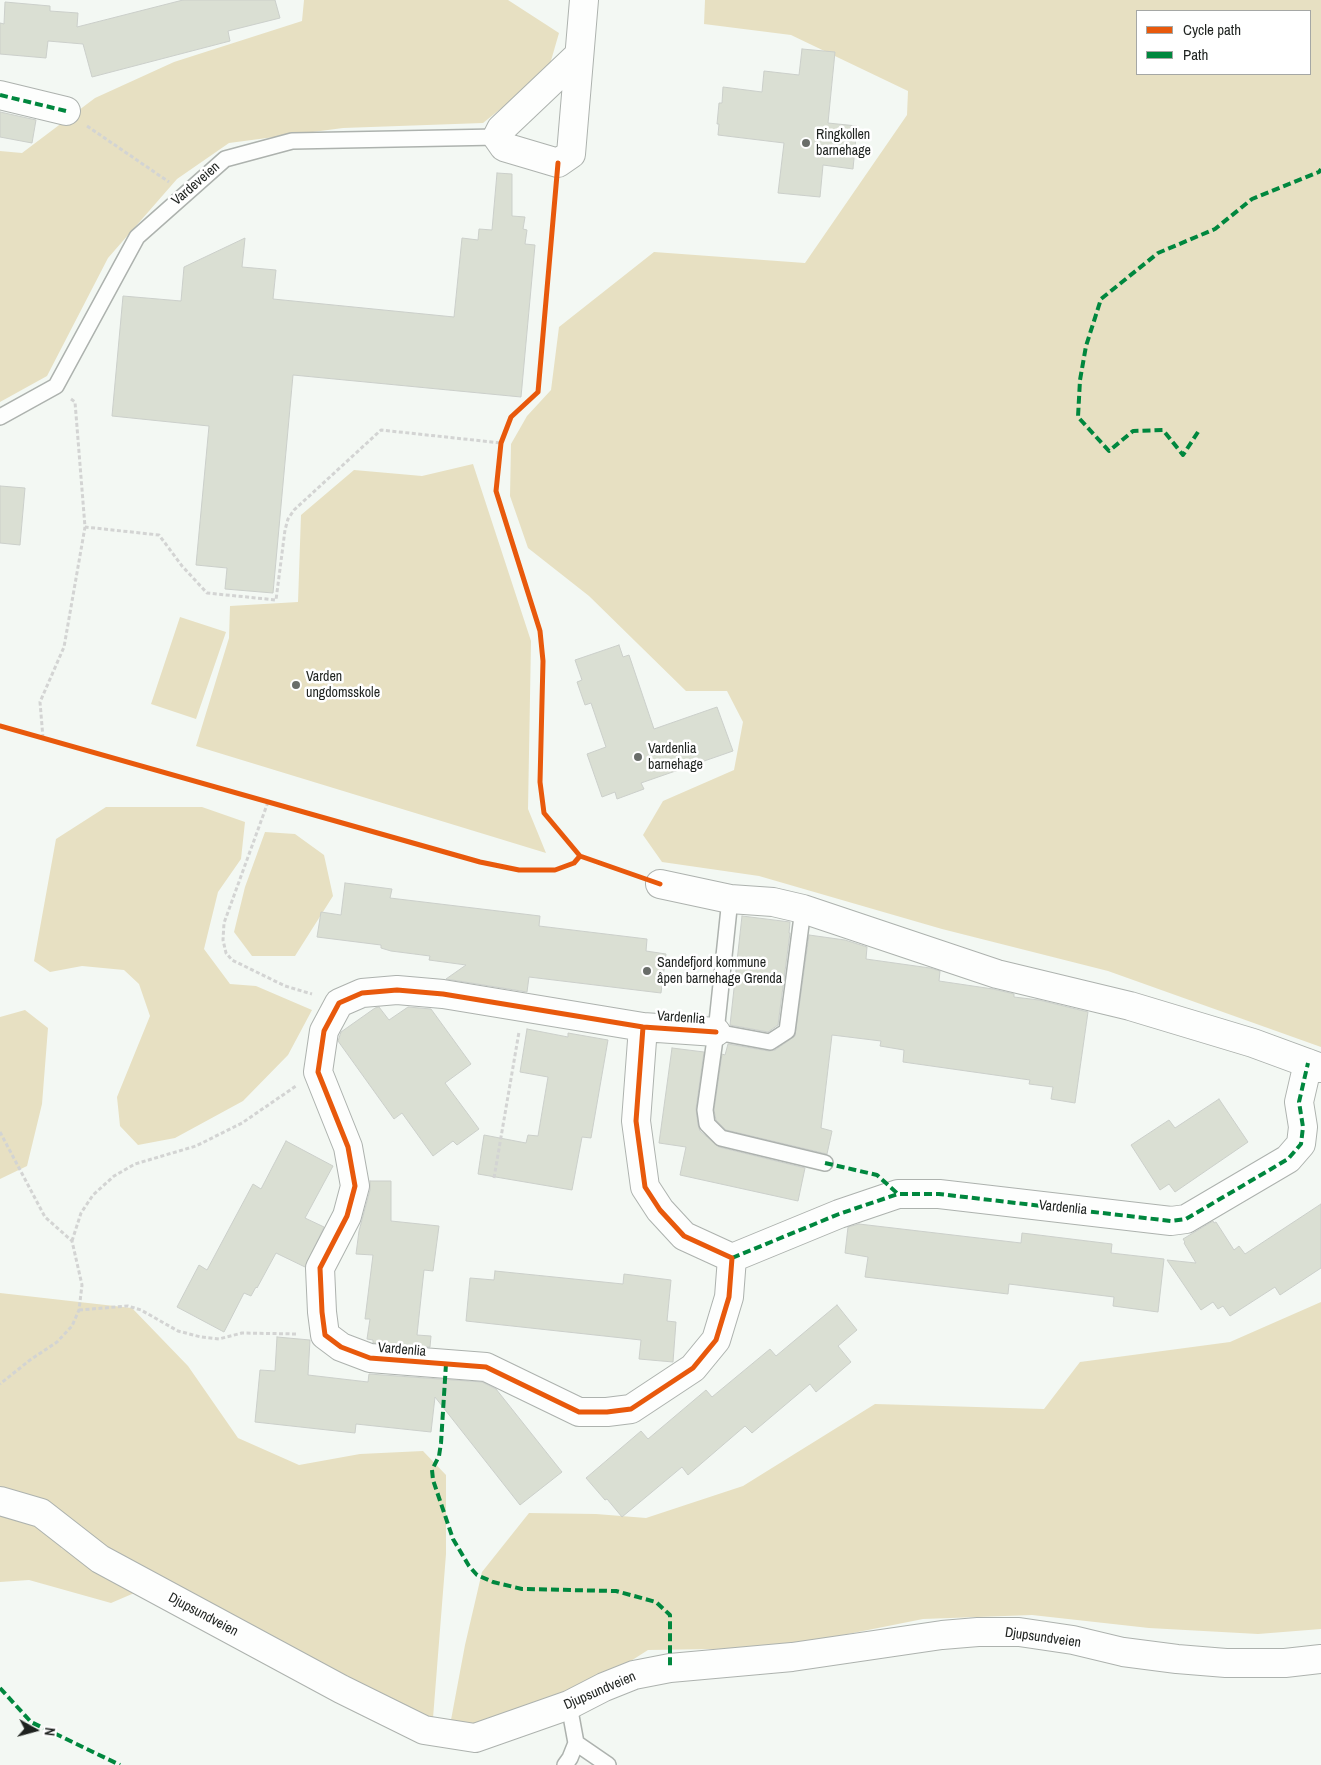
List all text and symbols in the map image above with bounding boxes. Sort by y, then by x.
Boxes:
legend [1136,10,1311,75]
text: Cycle path [1183,19,1241,40]
text: Path [1183,44,1208,65]
place label: Ringkollen barnehage [816,127,871,160]
marker: Ringkollen barnehage [800,137,812,149]
street label: Vardeveien [169,159,223,209]
place label: Varden ungdomsskole [306,669,380,702]
marker: Varden ungdomsskole [290,679,302,691]
place label: Vardenlia barnehage [648,741,703,774]
marker: Vardenlia barnehage [632,751,644,763]
place label: Sandefjord kommune åpen barnehage Grenda [657,955,782,988]
marker: Sandefjord kommune åpen barnehage Grenda [641,965,653,977]
street label: Vardenlia [656,1008,706,1028]
street label: Vardenlia [1038,1197,1088,1219]
street label: Vardenlia [377,1340,427,1360]
street label: Djupsundveien [165,1590,241,1640]
street label: Djupsundveien [1004,1624,1082,1652]
street label: Djupsundveien [561,1668,639,1714]
north arrow [10,1705,60,1755]
text: N [40,1727,59,1737]

